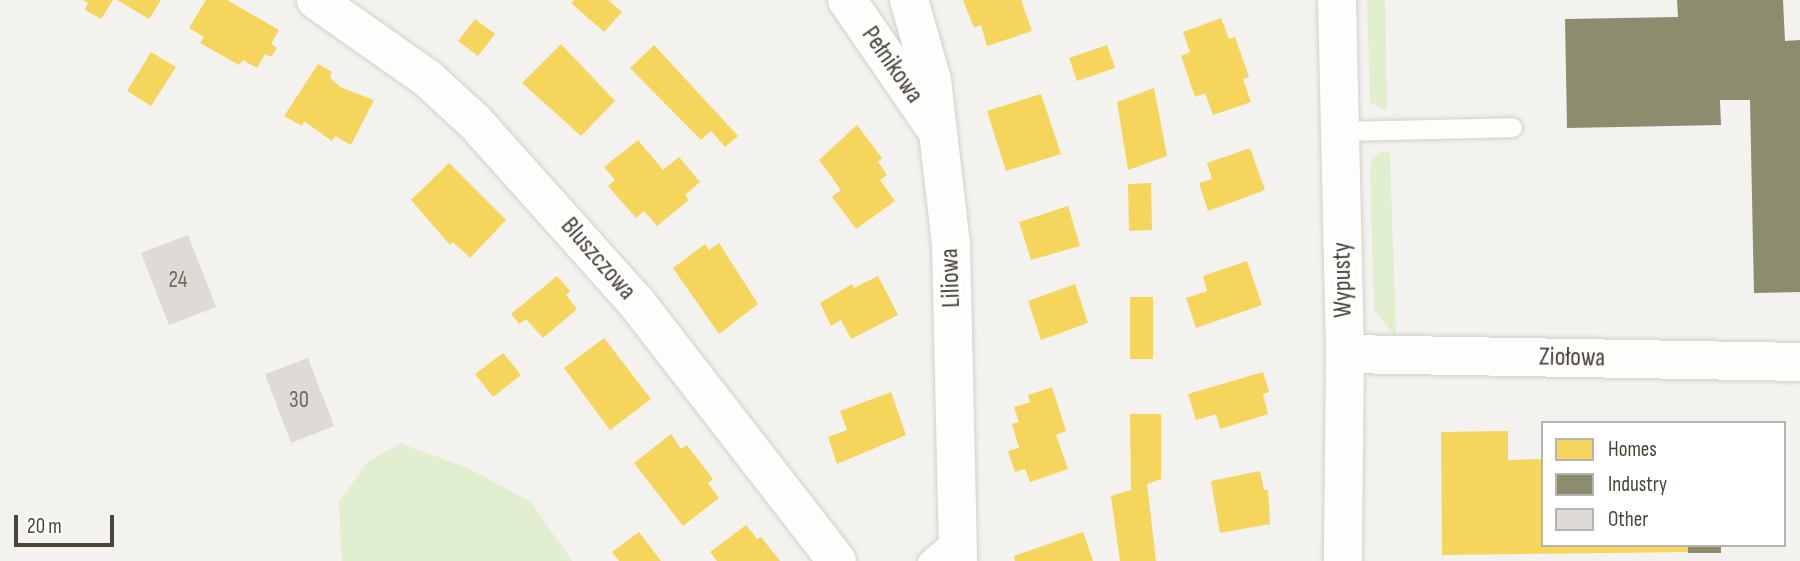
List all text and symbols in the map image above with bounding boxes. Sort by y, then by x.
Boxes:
street label: Pełnikowa [854,21,930,109]
street label: Bluszczowa [554,211,642,307]
street label: Wypusty [1327,242,1359,318]
street label: Liliowa [934,248,968,308]
house number: 24 [169,266,187,294]
street label: Ziołowa [1539,342,1605,374]
house number: 30 [289,386,309,414]
legend [1541,421,1786,547]
text: Homes [1608,437,1657,462]
text: Industry [1608,472,1667,497]
scale bar [18,502,117,546]
text: Other [1608,507,1648,532]
text: 20 m [27,514,62,539]

